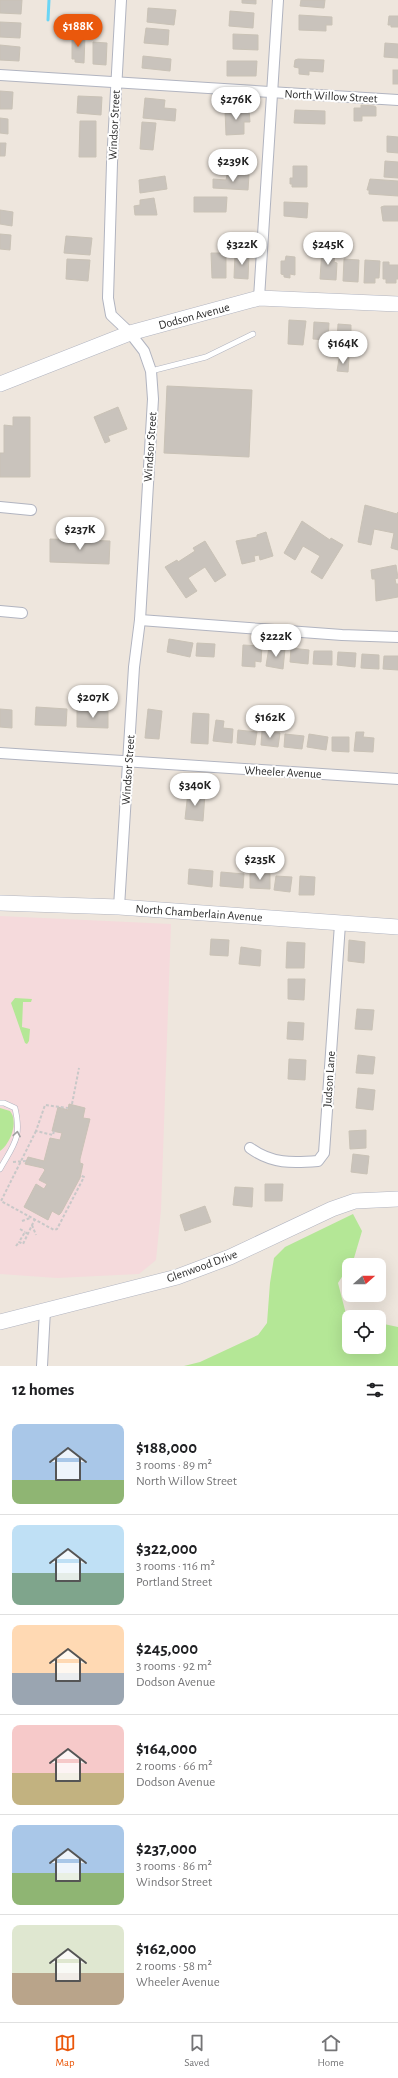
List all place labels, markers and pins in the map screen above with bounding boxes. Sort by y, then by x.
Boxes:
pin: $188K [50,14,106,48]
pin: $276K [208,87,264,121]
pin: $239K [205,149,261,183]
pin: $322K [214,232,270,266]
pin: $245K [300,232,356,266]
pin: $164K [315,331,371,365]
pin: $237K [52,517,108,551]
pin: $222K [248,624,304,658]
pin: $207K [65,685,121,719]
pin: $162K [242,705,298,739]
pin: $340K [167,773,223,807]
pin: $235K [232,847,288,881]

